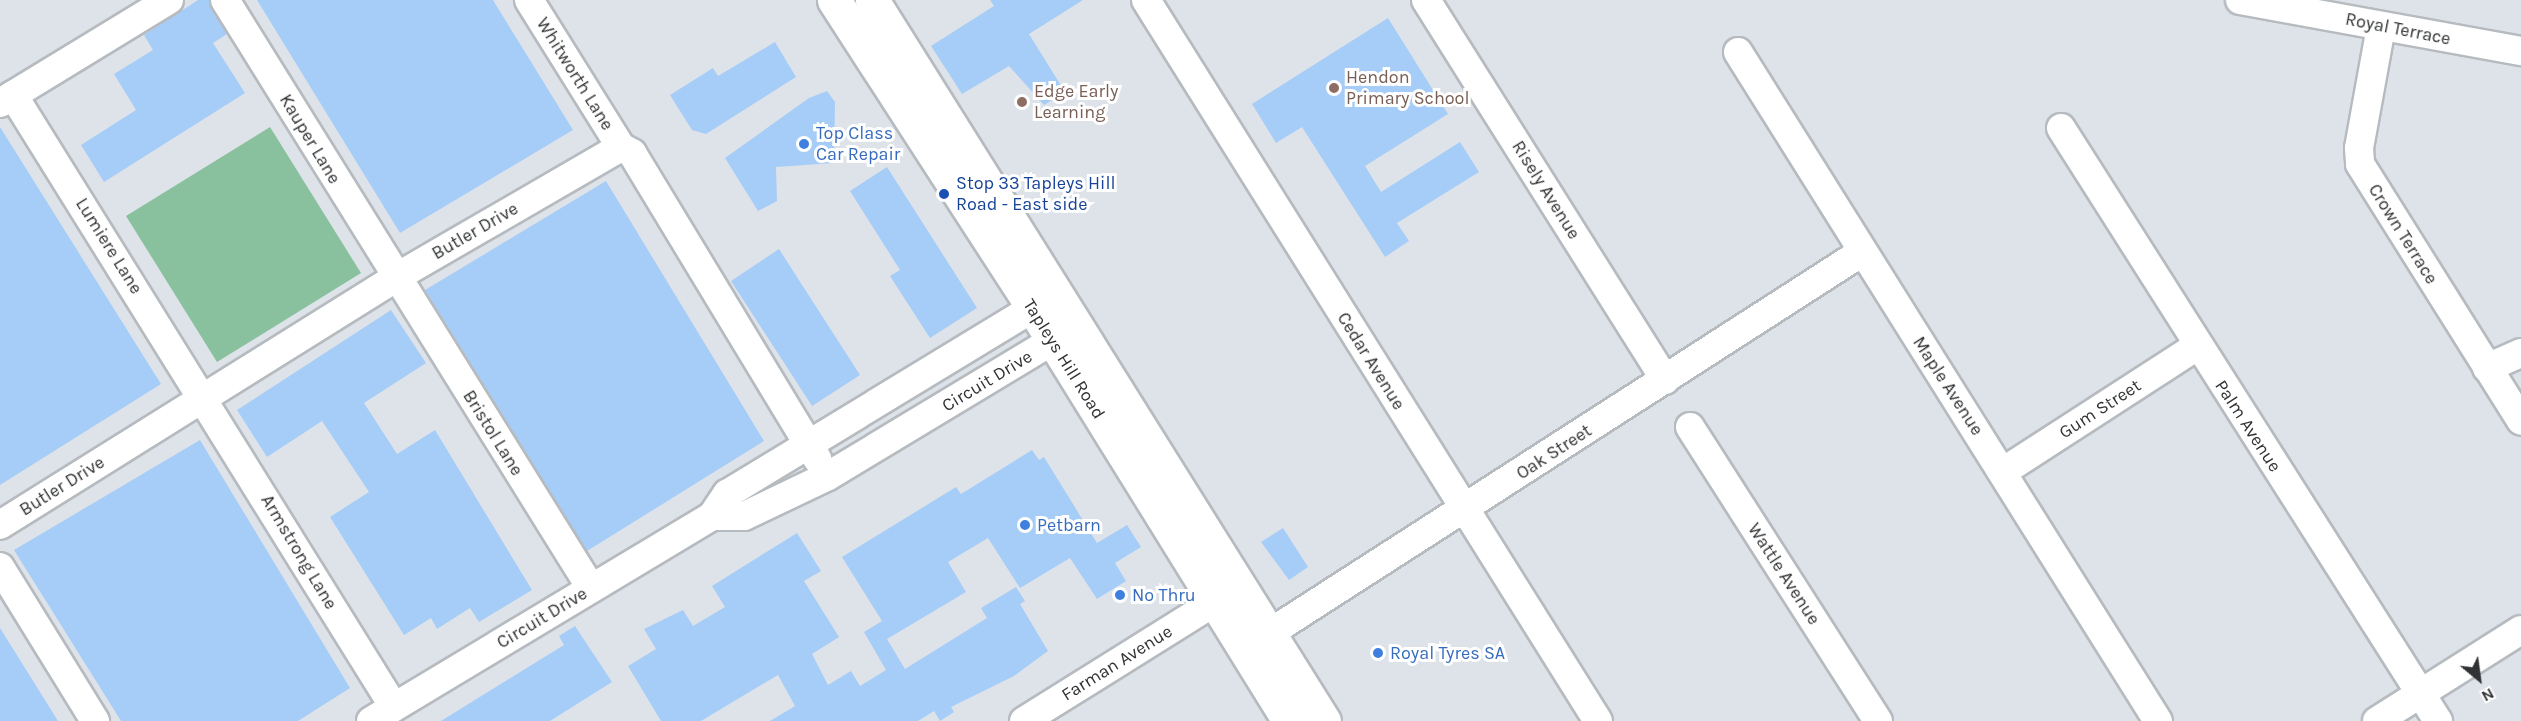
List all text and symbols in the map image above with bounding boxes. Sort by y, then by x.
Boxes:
street label: Royal Terrace [2344,8,2452,50]
street label: Whitworth Lane [532,14,618,134]
place label: Hendon Primary School [1346,67,1469,110]
place label: Edge Early Learning [1034,81,1118,124]
marker: Hendon Primary School [1327,81,1341,95]
street label: Kauper Lane [275,90,345,188]
marker: Edge Early Learning [1015,95,1029,109]
place label: Top Class Car Repair [816,123,900,166]
marker: Top Class Car Repair [797,137,811,151]
street label: Risely Avenue [1507,137,1585,243]
place label: Stop 33 Tapleys Hill Road - East side [956,173,1116,216]
street label: Crown Terrace [2364,180,2442,288]
marker: Stop 33 Tapleys Hill Road - East side [937,187,951,201]
street label: Lumiere Lane [71,194,147,298]
street label: Butler Drive [428,198,522,264]
street label: Tapleys Hill Road [1018,295,1110,423]
street label: Cedar Avenue [1332,308,1410,414]
street label: Maple Avenue [1908,333,1988,439]
street label: Circuit Drive [938,346,1036,416]
street label: Gum Street [2055,375,2145,443]
street label: Palm Avenue [2210,376,2286,476]
street label: Bristol Lane [458,386,528,480]
street label: Oak Street [1512,420,1596,484]
street label: Butler Drive [16,451,108,521]
street label: Armstrong Lane [256,491,342,613]
place label: Petbarn [1037,514,1101,536]
marker: Petbarn [1018,518,1032,532]
street label: Wattle Avenue [1743,519,1825,629]
street label: Circuit Drive [493,583,591,653]
place label: No Thru [1132,584,1196,606]
marker: No Thru [1113,588,1127,602]
street label: Farman Avenue [1058,620,1176,706]
place label: Royal Tyres SA [1390,642,1505,664]
marker: Royal Tyres SA [1371,646,1385,660]
north arrow [2449,649,2509,709]
text: N [2478,684,2498,706]

